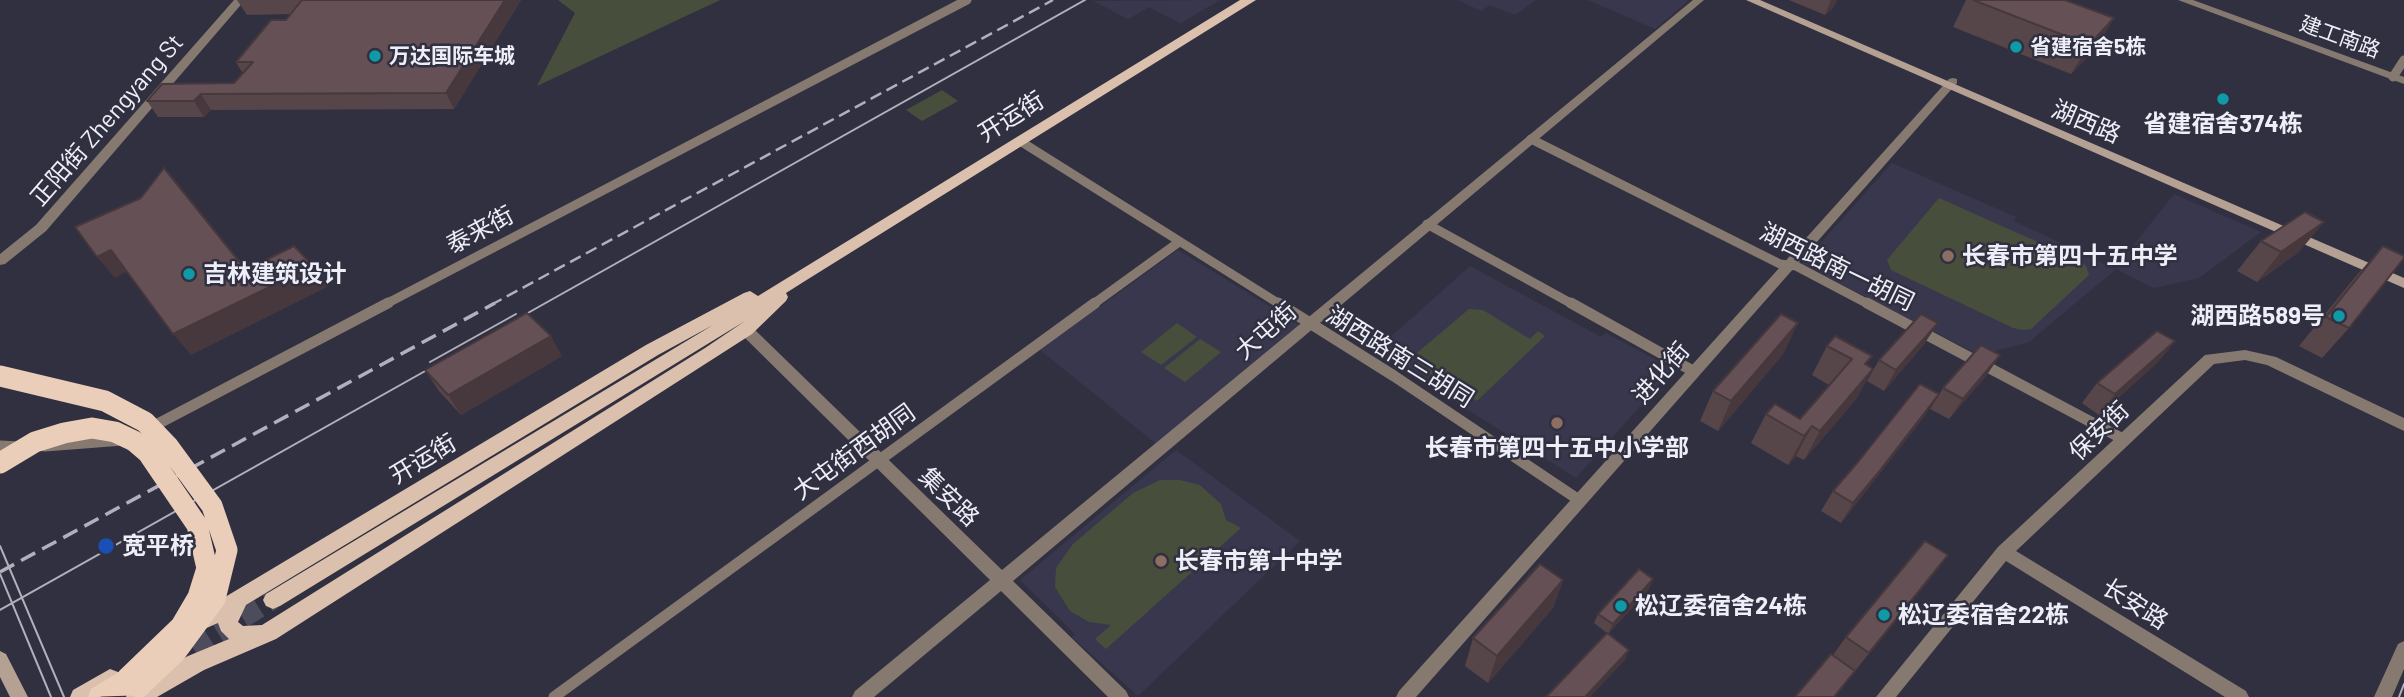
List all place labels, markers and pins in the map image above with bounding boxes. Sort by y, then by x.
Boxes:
place label: 省建宿舍5栋 [2030,34,2146,60]
marker: 省建宿舍5栋 [2008,39,2024,55]
place label: 万达国际车城 [389,43,515,69]
marker: 万达国际车城 [367,48,383,64]
marker: 省建宿舍374栋 [2215,91,2231,107]
place label: 省建宿舍374栋 [2143,110,2303,138]
place label: 长春市第四十五中学 [1962,242,2178,270]
marker: 长春市第四十五中学 [1940,248,1956,264]
place label: 吉林建筑设计 [203,260,347,288]
marker: 吉林建筑设计 [181,266,197,282]
place label: 湖西路589号 [2190,302,2325,330]
marker: 湖西路589号 [2331,308,2347,324]
marker: 长春市第四十五中小学部 [1549,415,1565,431]
place label: 长春市第四十五中小学部 [1425,434,1689,462]
place label: 宽平桥 [122,532,194,560]
marker: 宽平桥 [96,536,116,556]
place label: 长春市第十中学 [1175,547,1343,575]
marker: 长春市第十中学 [1153,553,1169,569]
place label: 松辽委宿舍24栋 [1635,592,1807,620]
marker: 松辽委宿舍24栋 [1613,598,1629,614]
place label: 松辽委宿舍22栋 [1898,601,2069,629]
marker: 松辽委宿舍22栋 [1876,607,1892,623]

